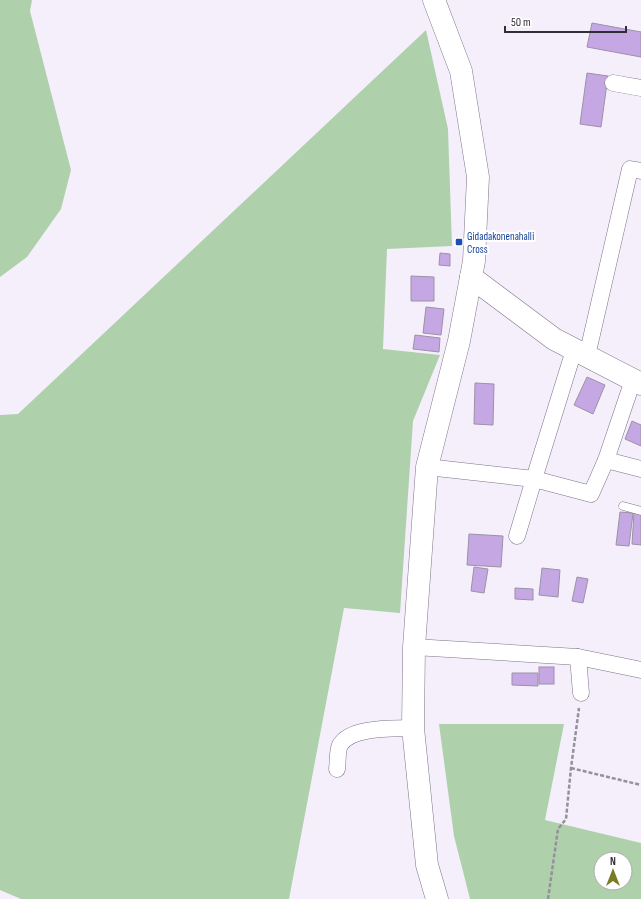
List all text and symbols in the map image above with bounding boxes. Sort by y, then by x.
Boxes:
scale bar [505,8,626,34]
text: 50 m [511,15,531,30]
place label: Gidadakonenahalli Cross [467,230,534,256]
marker: Gidadakonenahalli Cross [454,237,464,247]
north arrow [593,851,633,891]
text: N [610,855,616,868]

